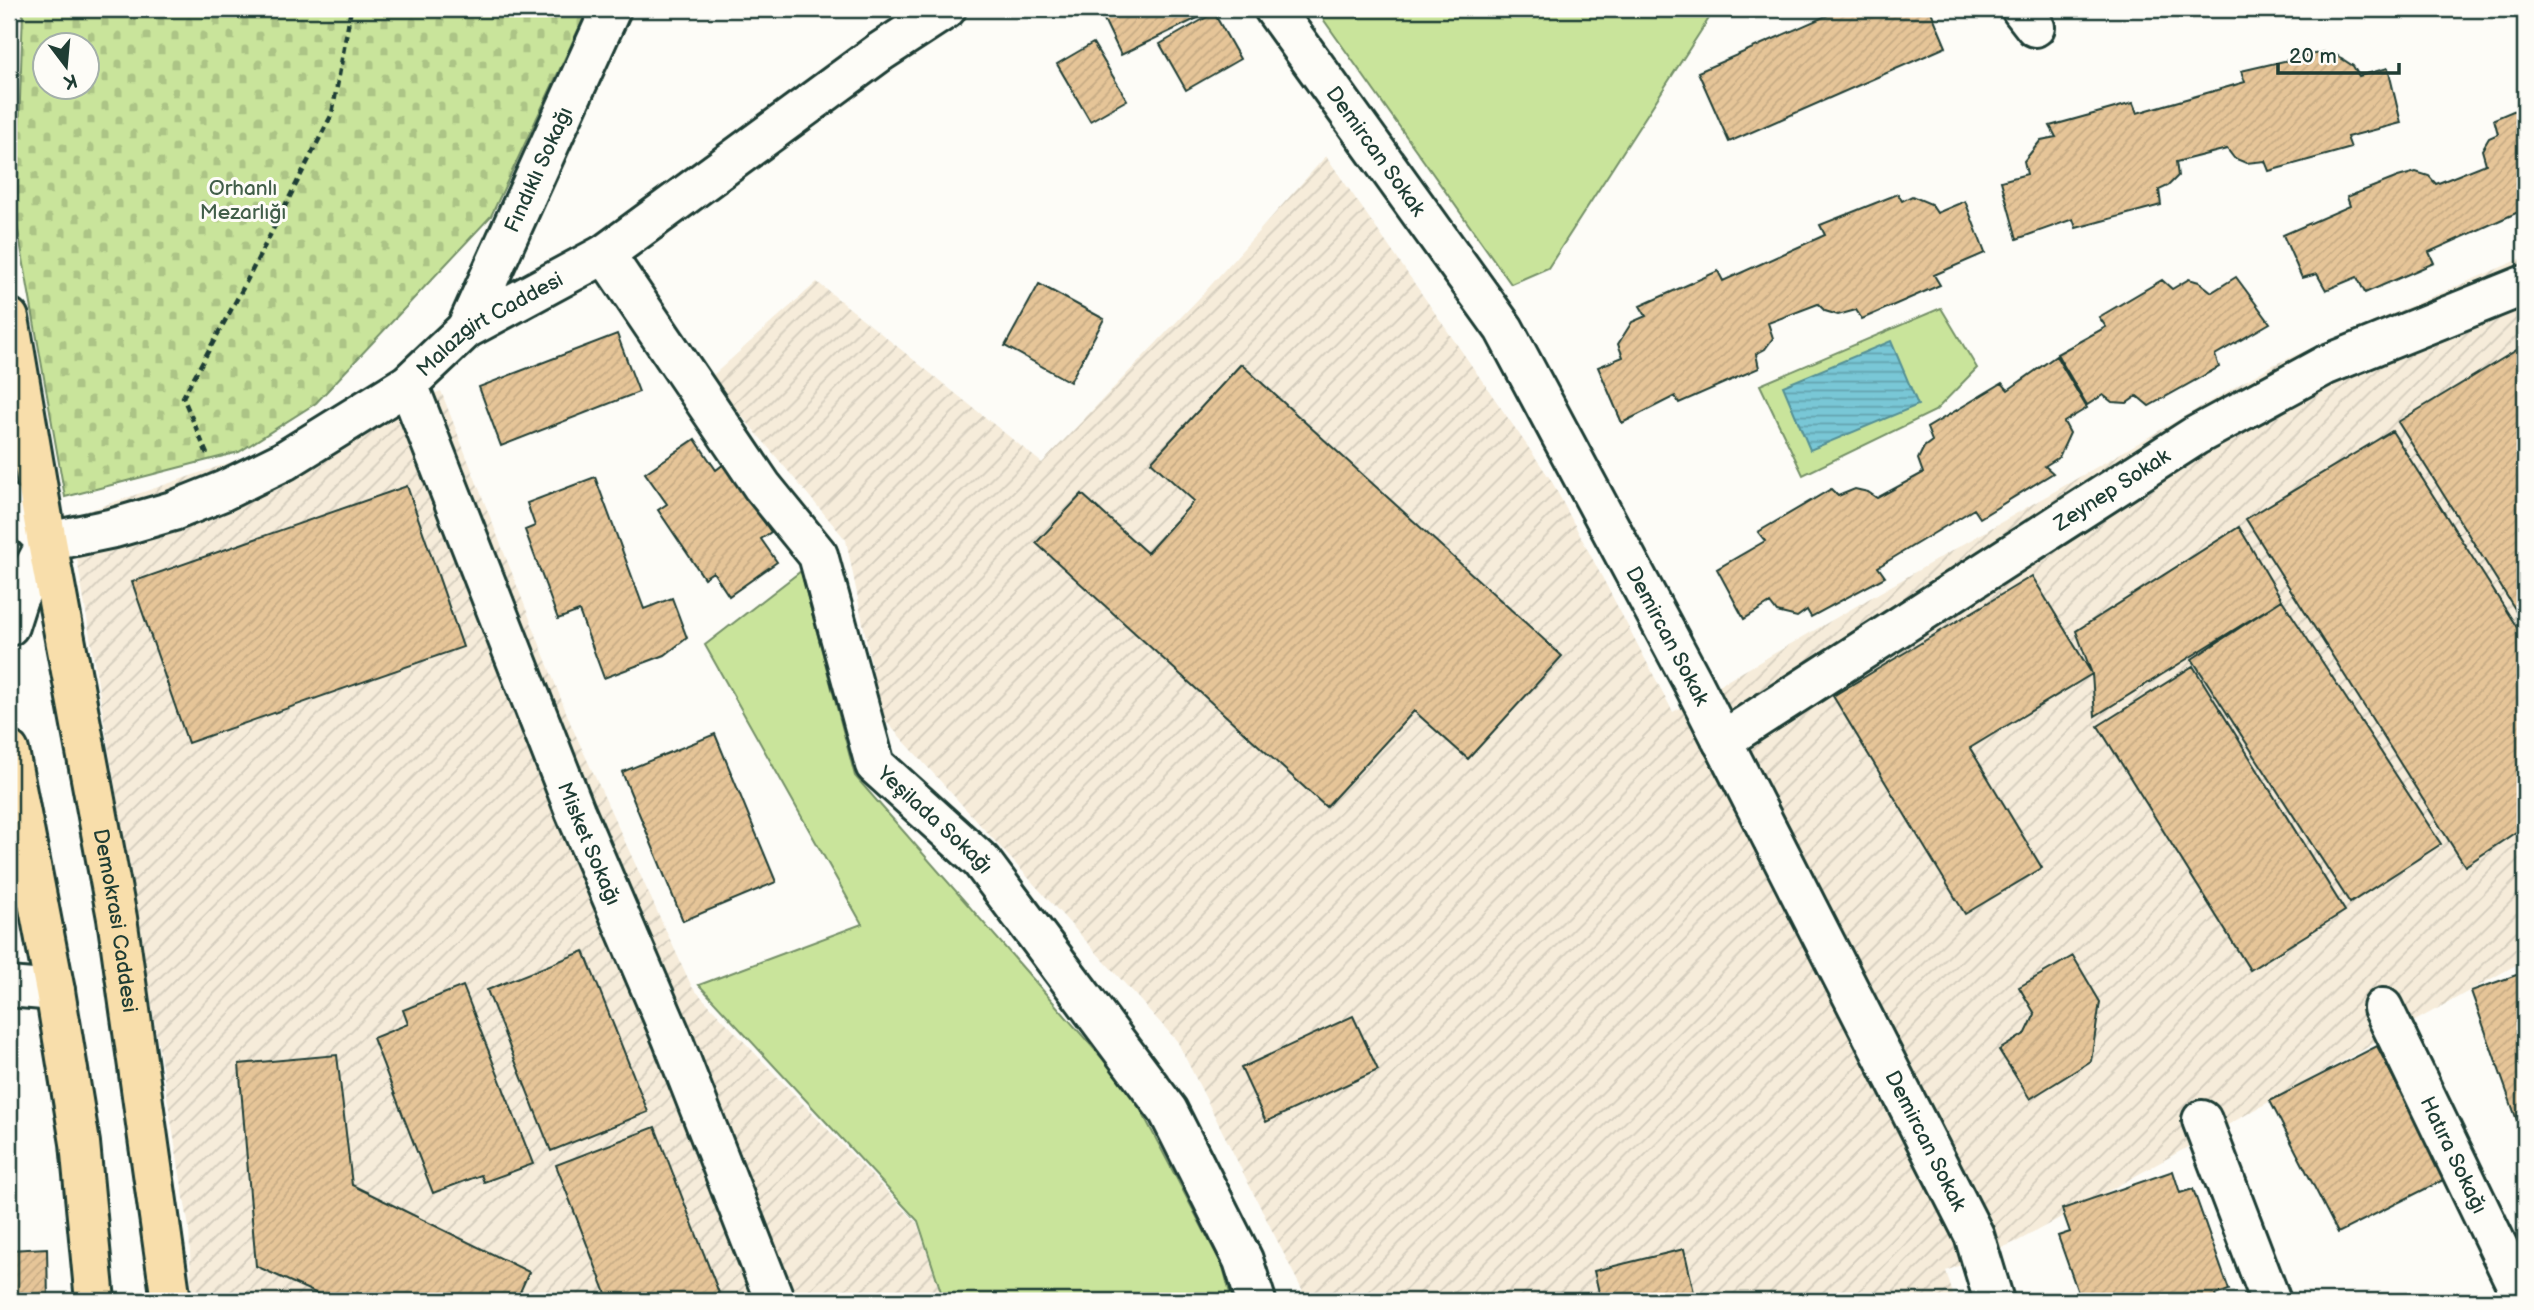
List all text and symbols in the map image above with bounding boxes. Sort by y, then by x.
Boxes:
north arrow [32,32,102,102]
scale bar [2278,32,2399,76]
text: 20 m [2289,44,2337,69]
text: K [61,68,80,94]
street label: Demircan Sokak [1321,81,1432,221]
street label: Fındıklı Sokağı [499,103,578,236]
park label: Orhanlı Mezarlığı [200,176,286,225]
street label: Malazgirt Caddesi [411,267,567,382]
street label: Zeynep Sokak [2048,443,2175,537]
street label: Demircan Sokak [1621,562,1715,710]
street label: Yeşilada Sokağı [872,760,998,878]
street label: Misket Sokağı [552,778,626,909]
street label: Demokrasi Caddesi [88,827,143,1014]
street label: Demircan Sokak [1880,1066,1972,1216]
street label: Hatıra Sokağı [2415,1092,2492,1217]

